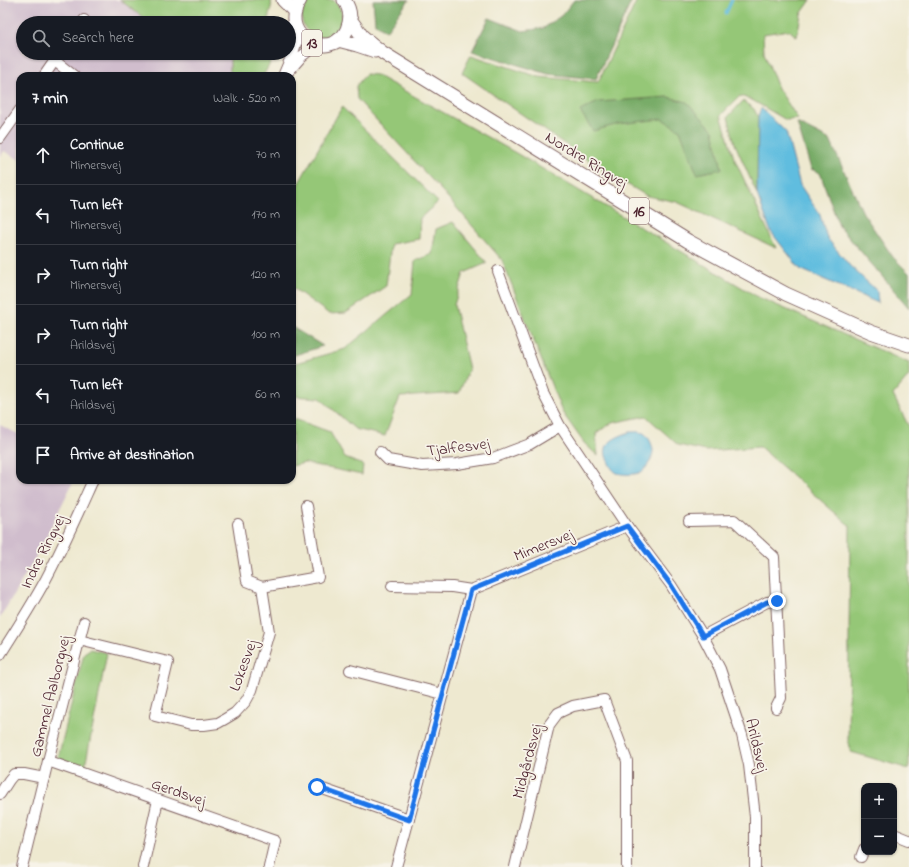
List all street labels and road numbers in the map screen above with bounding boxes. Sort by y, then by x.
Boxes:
road number: 13 [302,30,322,56]
street label: Nordre Ringvej [540,126,632,196]
road number: 16 [629,198,649,224]
street label: Tjalfesvej [425,432,492,464]
street label: Indre Ringvej [15,510,73,593]
street label: Mimersvej [510,523,578,569]
street label: Gammel Aalborgvej [24,632,78,760]
street label: Lokesvej [224,636,265,695]
street label: Arildsvej [738,716,774,776]
street label: Midgårdsvej [506,721,550,802]
street label: Gerdsvej [148,772,210,814]

